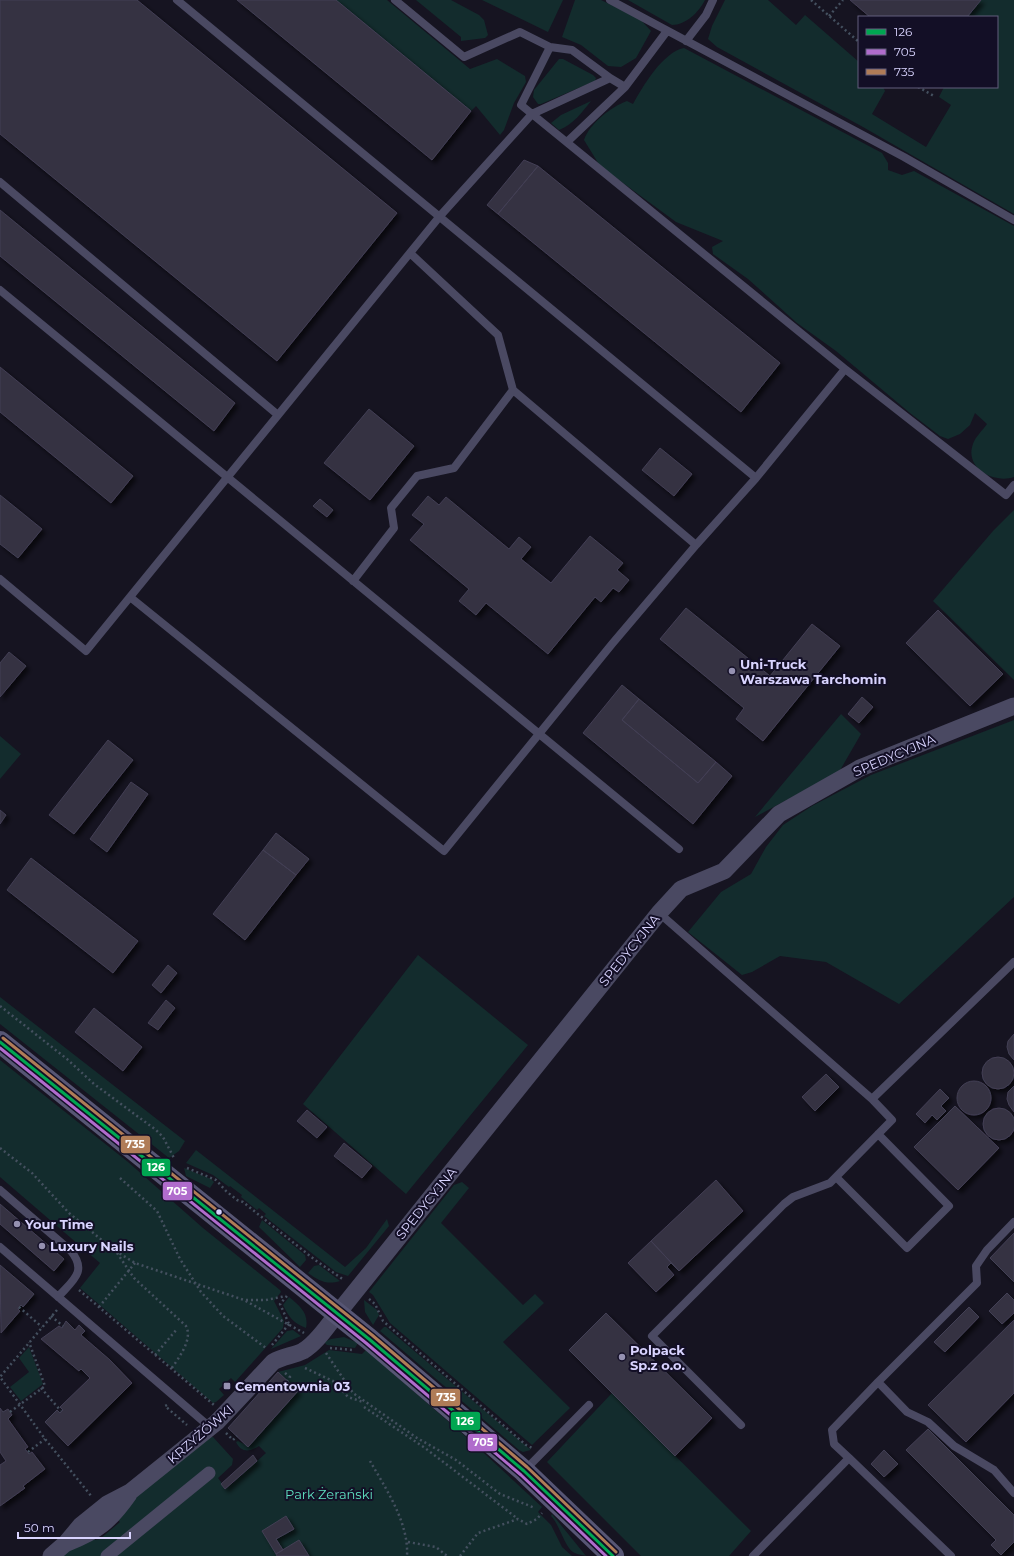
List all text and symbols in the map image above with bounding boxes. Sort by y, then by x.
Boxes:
legend [858,16,998,88]
text: 126 [894,24,912,39]
text: 705 [894,44,916,59]
text: 735 [894,64,915,79]
place label: Uni-Truck Warszawa Tarchomin [740,656,886,687]
marker: Uni-Truck Warszawa Tarchomin [727,666,737,676]
street label: SPEDYCYJNA [851,730,938,779]
street label: SPEDYCYJNA [595,910,663,989]
line badge: 735 [120,1135,151,1154]
text: 735 [125,1137,145,1151]
line badge: 126 [141,1158,171,1177]
text: 126 [147,1160,165,1174]
street label: SPEDYCYJNA [392,1163,460,1242]
line badge: 705 [162,1181,193,1201]
text: 705 [167,1184,188,1198]
unlabelled marker [214,1207,224,1217]
place label: Your Time [24,1216,94,1232]
marker: Your Time [12,1219,22,1229]
place label: Luxury Nails [50,1238,134,1254]
marker: Luxury Nails [37,1241,47,1251]
place label: Polpack Sp.z o.o. [630,1342,685,1373]
marker: Polpack Sp.z o.o. [617,1352,627,1362]
place label: Cementownia 03 [235,1378,350,1394]
marker: Cementownia 03 [222,1381,232,1391]
line badge: 735 [430,1388,461,1407]
text: 735 [436,1390,456,1404]
street label: KRZYŻÓWKI [164,1401,236,1467]
line badge: 126 [450,1411,481,1431]
text: 126 [456,1414,474,1428]
line badge: 705 [467,1433,498,1452]
text: 705 [473,1435,494,1449]
park label: Park Żerański [285,1486,373,1502]
scale bar [18,1514,130,1540]
text: 50 m [24,1520,55,1535]

